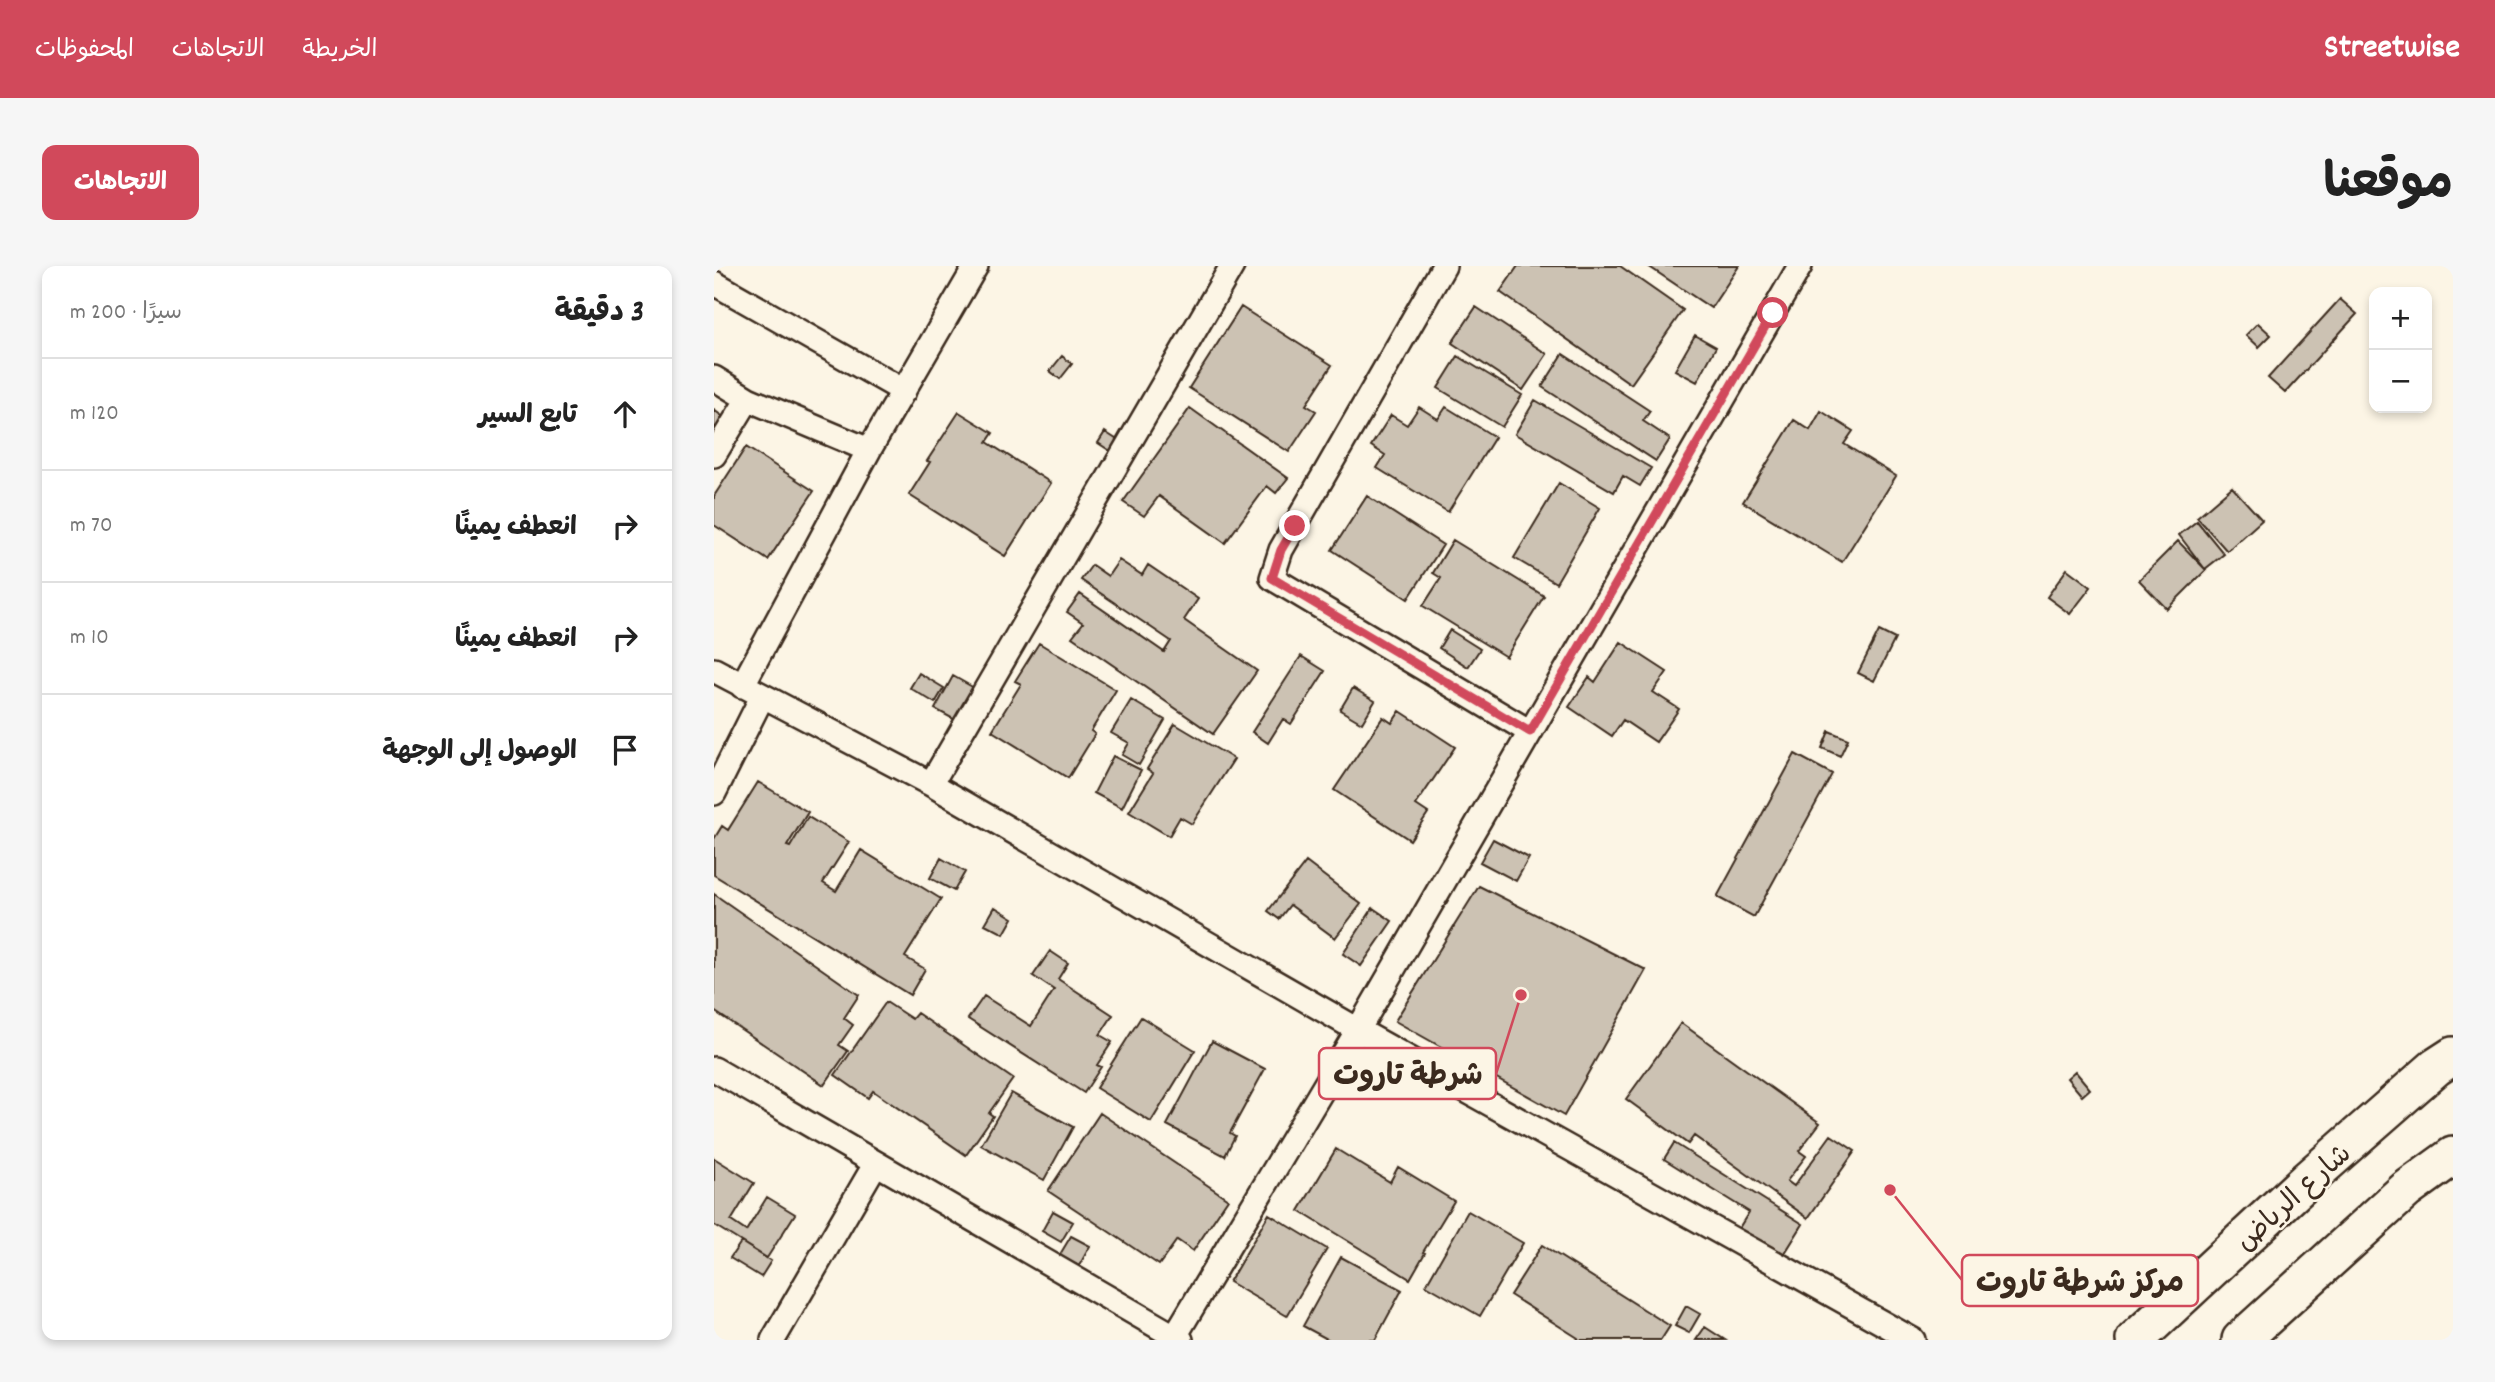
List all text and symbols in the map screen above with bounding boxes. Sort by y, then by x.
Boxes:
text: Streetwise [2324,26,2460,73]
text: المحفوظات [35,34,134,68]
text: الاتجاهات [172,34,265,68]
text: الخريطة [303,34,377,68]
button: الاتجاهات [42,145,199,220]
text: موقعنا [2323,151,2453,221]
map controls [2369,287,2432,413]
button: + [2369,287,2432,350]
text: 3 دقيقة [555,293,644,336]
text: سيرًا · 200 m [70,297,182,330]
route start [1757,297,1788,328]
button: − [2369,350,2432,413]
icon: ahead [606,395,644,433]
text: 120 m [70,398,119,431]
text: تابع السير [478,398,577,435]
icon: right [606,507,644,545]
text: 70 m [70,510,112,543]
text: انعطف يمينًا [455,510,577,547]
route end [1279,510,1310,541]
icon: right [606,619,644,657]
text: 10 m [70,622,109,655]
text: انعطف يمينًا [455,622,577,659]
icon: arrive [606,731,644,769]
text: الوصول إلى الوجهة [382,734,577,771]
callout: شرطة تاروت [1319,1048,1496,1099]
text: شرطة تاروت [1333,1057,1483,1100]
street label: شارع الرياض [2228,1137,2362,1263]
callout: مركز شرطة تاروت [1962,1255,2198,1306]
text: مركز شرطة تاروت [1976,1264,2184,1307]

